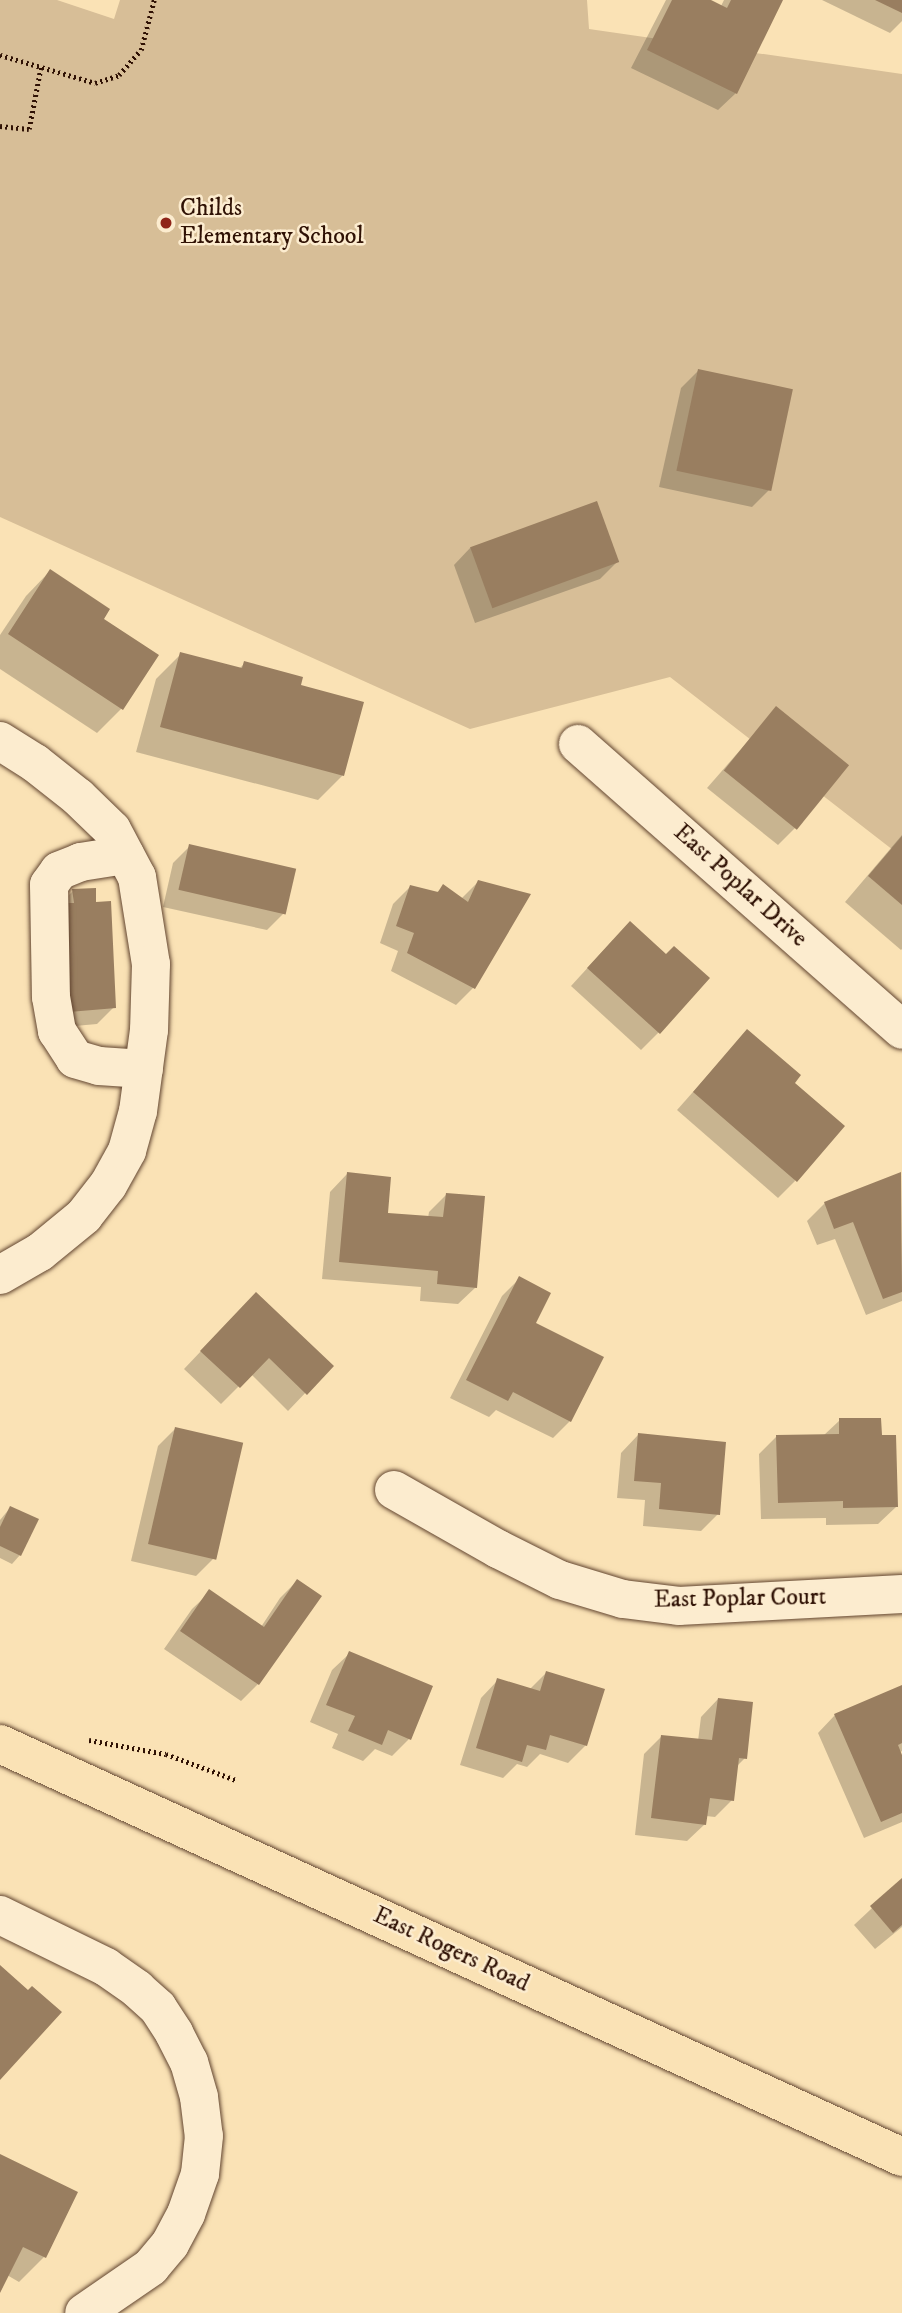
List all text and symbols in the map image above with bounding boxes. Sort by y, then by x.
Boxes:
place label: Childs Elementary School [180,195,364,251]
marker: Childs Elementary School [158,215,174,231]
street label: East Poplar Drive [667,818,813,954]
street label: East Poplar Court [654,1583,826,1615]
street label: East Rogers Road [368,1901,534,1999]

